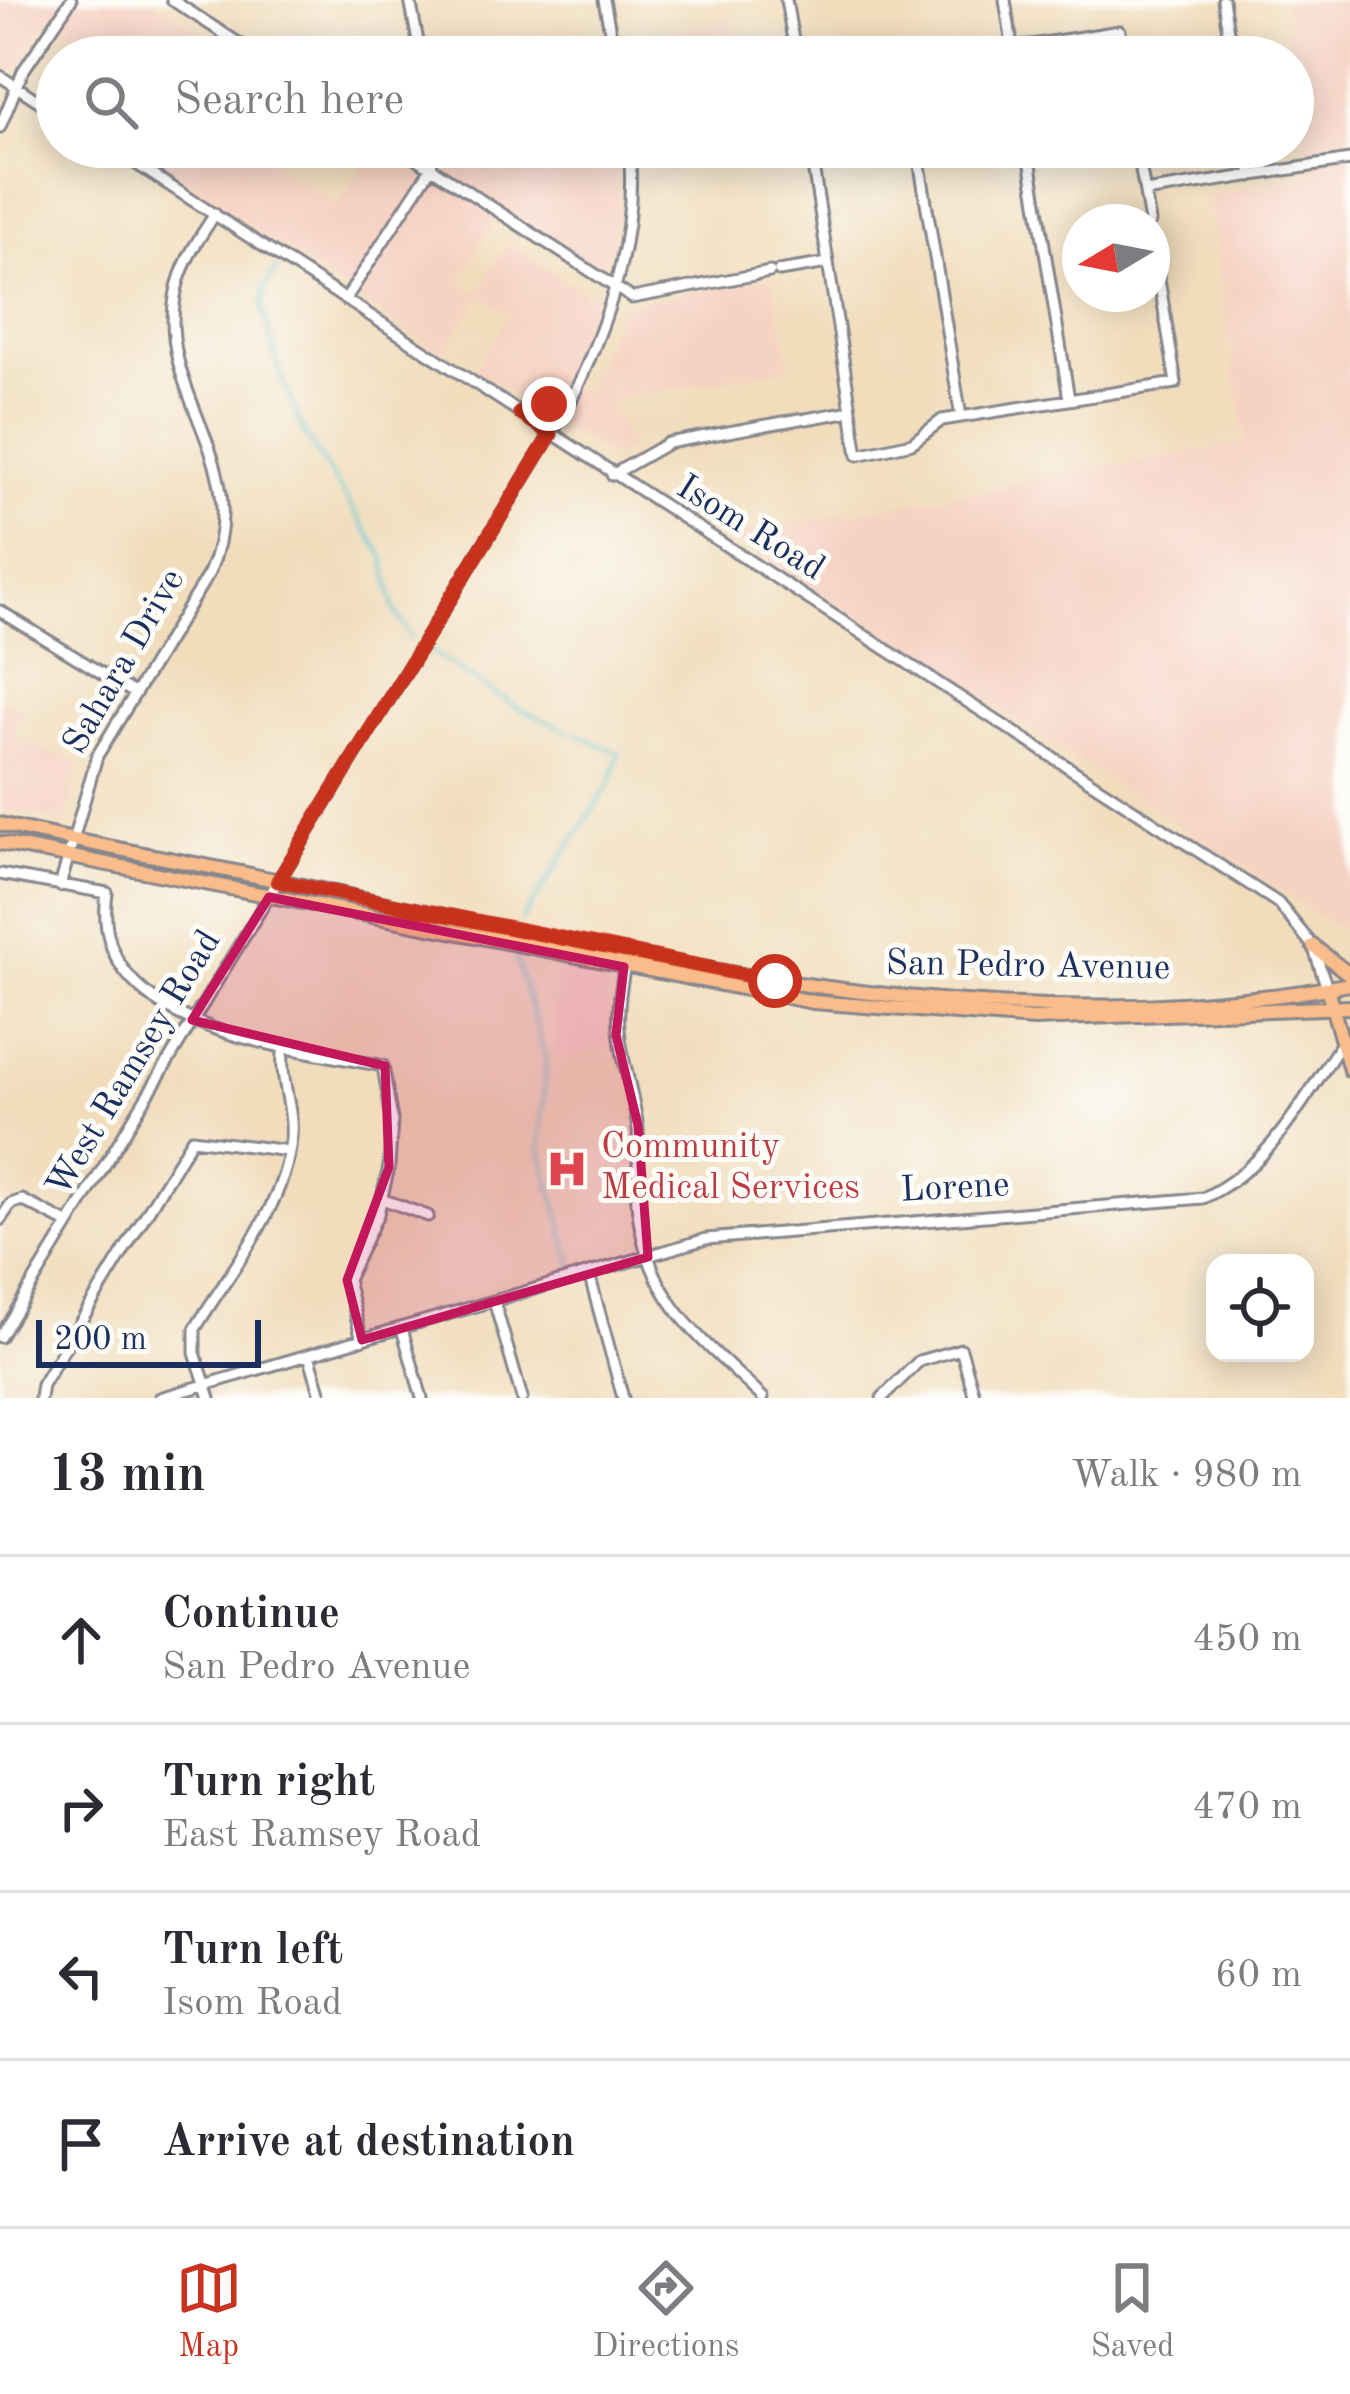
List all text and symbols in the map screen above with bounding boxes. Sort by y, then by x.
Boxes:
search box [36,36,1314,168]
icon: search [78,69,144,135]
text: Search here [174,79,404,124]
north arrow [1062,204,1170,312]
route end [522,377,576,431]
street label: Isom Road [670,470,830,588]
street label: Sahara Drive [58,564,192,760]
street label: West Ramsey Road [41,925,229,1203]
street label: San Pedro Avenue [885,947,1171,987]
route start [748,954,802,1008]
place label: Community Medical Services [601,1130,860,1207]
hospital icon: Community Medical Services [544,1146,590,1192]
street label: Lorene [899,1168,1011,1210]
map controls [1206,1254,1314,1362]
button: locate [1206,1254,1314,1362]
scale bar [36,1314,261,1367]
text: 200 m [54,1324,147,1357]
text: 13 min [48,1451,206,1502]
text: Walk · 980 m [1071,1456,1302,1495]
text: Continue [162,1593,340,1638]
icon: ahead [48,1607,114,1673]
text: 450 m [1192,1620,1302,1659]
text: San Pedro Avenue [162,1648,470,1687]
text: Turn right [162,1761,375,1806]
icon: right [48,1775,114,1841]
text: 470 m [1192,1788,1302,1827]
text: East Ramsey Road [162,1816,481,1855]
text: Turn left [162,1929,343,1974]
icon: left [48,1943,114,2009]
text: 60 m [1215,1956,1302,1995]
text: Isom Road [162,1984,342,2023]
icon: arrive [48,2111,114,2177]
text: Arrive at destination [162,2121,575,2166]
tab: Map [176,2255,242,2368]
tab: Directions [593,2255,739,2368]
tab: Saved [1090,2255,1174,2368]

